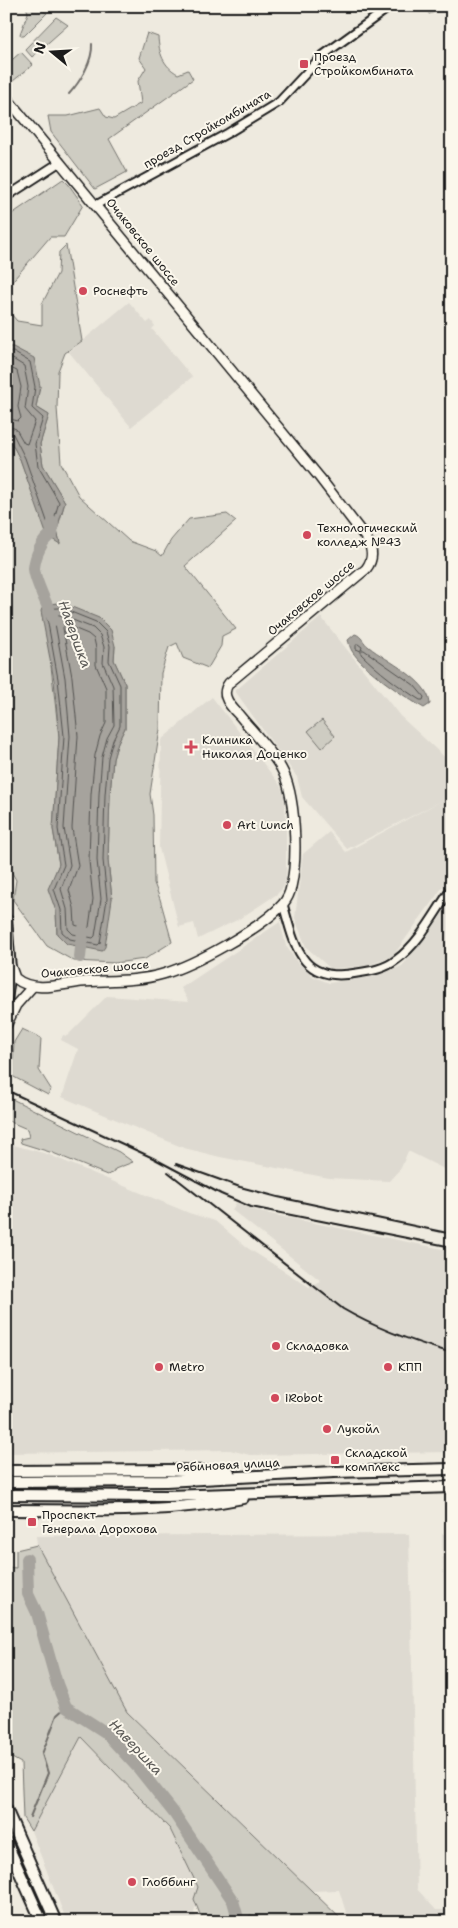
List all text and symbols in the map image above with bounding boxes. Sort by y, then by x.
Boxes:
north arrow [28,28,78,78]
text: N [29,40,50,56]
place label: Проезд Стройкомбината [314,49,414,79]
marker: Проезд Стройкомбината [298,58,310,70]
street label: проезд Стройкомбината [140,86,274,172]
street label: Очаковское шоссе [103,195,184,289]
place label: Роснефть [93,283,148,299]
marker: Роснефть [77,285,89,297]
place label: Технологический колледж №43 [317,520,417,550]
marker: Технологический колледж №43 [301,529,313,541]
street label: Очаковское шоссе [264,557,358,639]
water label: Навершка [54,598,96,670]
place label: Клиника Николая Доценко [202,732,307,762]
marker: Клиника Николая Доценко [184,740,198,754]
place label: Art Lunch [237,817,294,833]
marker: Art Lunch [221,819,233,831]
street label: Очаковское шоссе [40,956,150,982]
place label: Складовка [286,1338,349,1354]
marker: Складовка [270,1340,282,1352]
place label: Metro [169,1359,205,1375]
place label: КПП [398,1359,422,1375]
marker: Metro [153,1361,165,1373]
marker: КПП [382,1361,394,1373]
place label: iRobot [285,1390,323,1406]
marker: iRobot [269,1392,281,1404]
place label: Лукойл [337,1421,380,1437]
marker: Лукойл [321,1423,333,1435]
place label: Складской комплекс [345,1445,407,1475]
street label: Рябиновая улица [176,1454,281,1476]
marker: Складской комплекс [329,1454,341,1466]
place label: Проспект Генерала Дорохова [42,1507,158,1537]
marker: Проспект Генерала Дорохова [26,1516,38,1528]
water label: Навершка [105,1715,167,1779]
place label: Глоббинг [142,1874,196,1890]
marker: Глоббинг [126,1876,138,1888]

